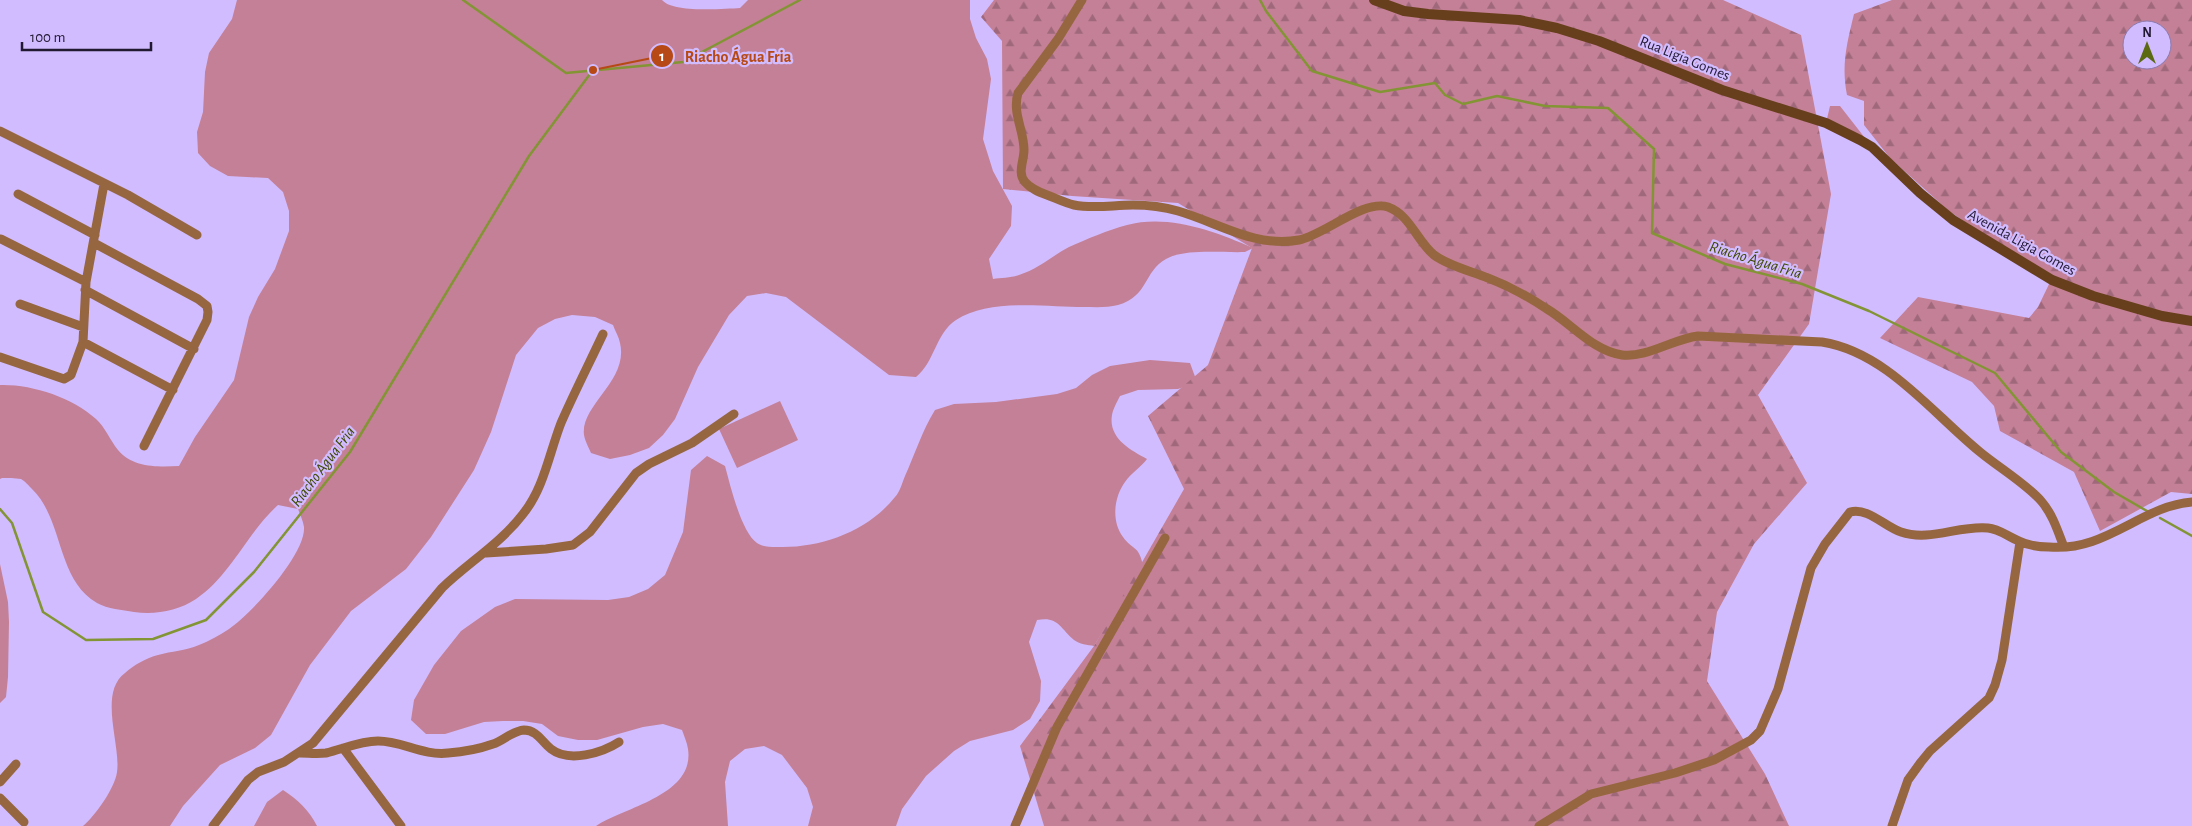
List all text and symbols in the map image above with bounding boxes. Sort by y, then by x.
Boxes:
scale bar [22,20,151,52]
north arrow [2122,20,2172,70]
text: N [2142,26,2152,40]
text: 100 m [30,30,65,45]
street label: Rua Ligia Gomes [1638,34,1732,83]
callout: Riacho Água Fria [649,41,801,72]
text: Riacho Água Fria [685,46,792,65]
text: 1 [659,49,665,64]
street label: Avenida Ligia Gomes [1965,207,2078,278]
water label: Riacho Água Fria [1708,236,1804,282]
water label: Riacho Água Fria [286,422,358,510]

